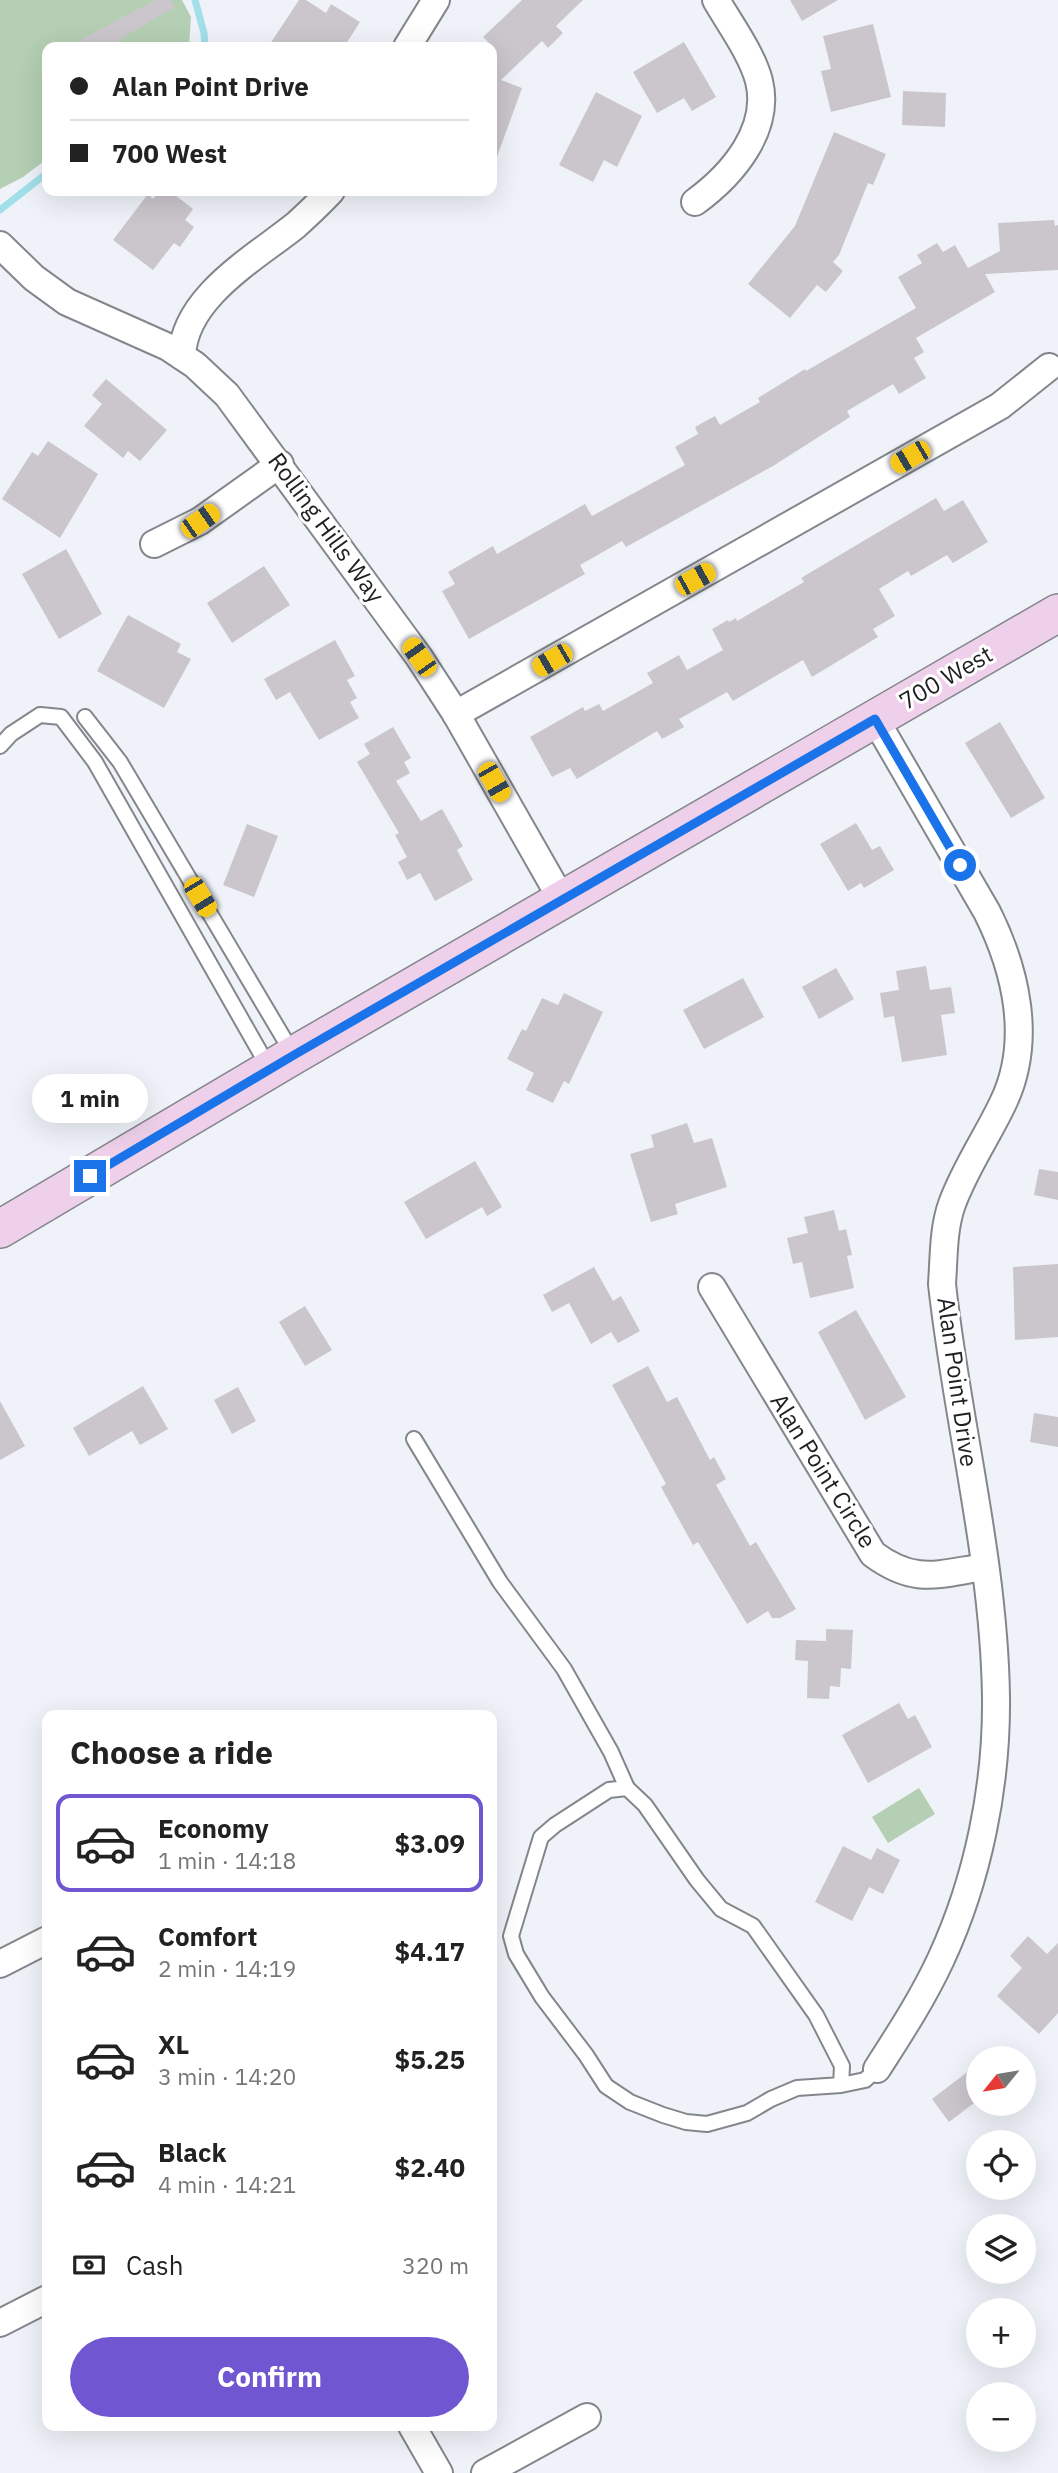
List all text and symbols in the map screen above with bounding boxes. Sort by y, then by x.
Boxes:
text: Alan Point Drive [112,69,309,103]
text: 700 West [112,136,227,170]
car [887,437,934,477]
street label: Rolling Hills Way [261,446,392,609]
car [177,500,224,542]
car [672,560,719,598]
car [399,634,440,680]
street label: 700 West [893,638,998,717]
car [529,640,576,680]
car [475,759,514,805]
route start [944,849,976,881]
car [181,874,220,920]
callout: 1 min [32,1074,148,1124]
text: 1 min [60,1083,120,1113]
route end [74,1160,106,1192]
street label: Alan Point Drive [930,1295,986,1469]
street label: Alan Point Circle [763,1387,884,1554]
text: Choose a ride [70,1731,273,1773]
text: Economy [158,1811,269,1845]
icon: car [74,1812,137,1875]
text: $3.09 [395,1826,465,1860]
text: 1 min · 14:18 [158,1845,296,1875]
text: Comfort [158,1919,257,1953]
icon: car [74,1920,137,1983]
text: $4.17 [395,1934,465,1968]
text: 2 min · 14:19 [158,1953,296,1983]
text: XL [158,2027,189,2061]
icon: car [74,2028,137,2091]
text: $5.25 [395,2042,465,2076]
north arrow [966,2046,1036,2116]
map controls [966,2046,1036,2452]
text: 3 min · 14:20 [158,2061,296,2091]
button: locate [966,2130,1036,2200]
text: Black [158,2135,226,2169]
icon: car [74,2136,137,2199]
text: $2.40 [395,2150,465,2184]
text: 4 min · 14:21 [158,2169,296,2199]
button: layers [966,2214,1036,2284]
icon: cash [70,2246,108,2284]
text: Cash [126,2248,183,2282]
text: 320 m [402,2250,469,2280]
button: + [966,2298,1036,2368]
button: Confirm [70,2337,469,2417]
button: − [966,2382,1036,2452]

